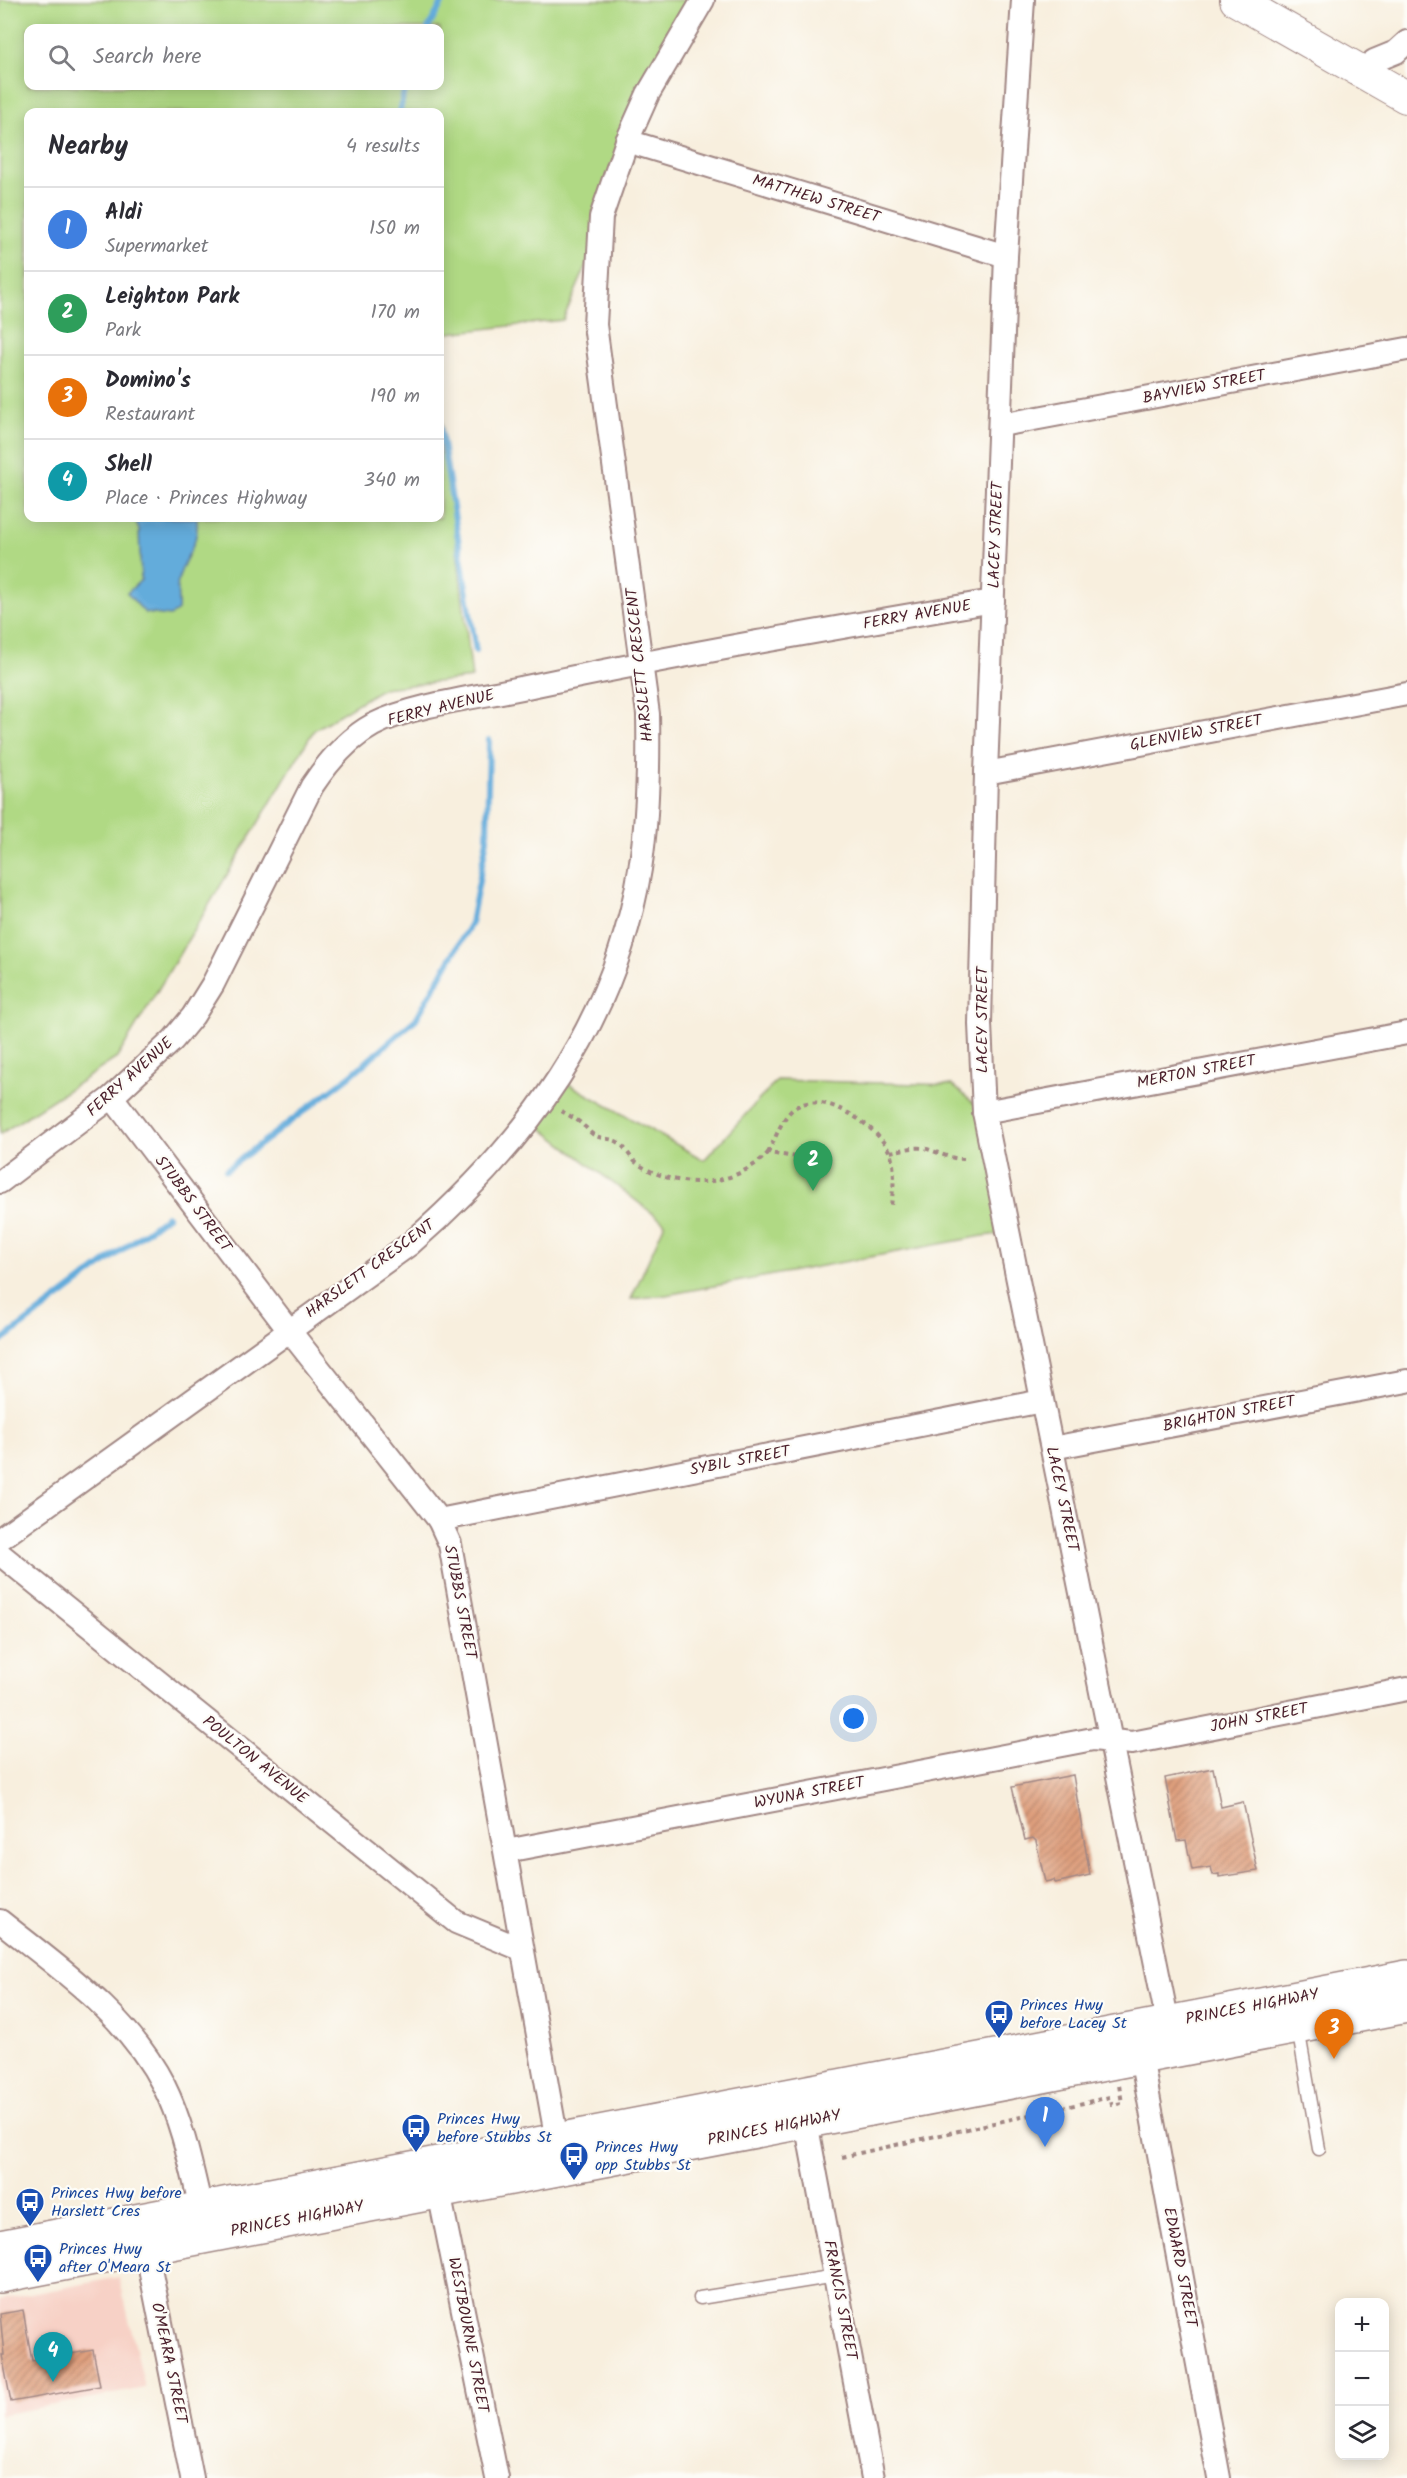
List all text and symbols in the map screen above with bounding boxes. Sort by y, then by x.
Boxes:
search box [24,24,444,90]
text: Search here [93,40,201,75]
icon: search [45,41,78,74]
text: Nearby [48,126,128,168]
text: 4 results [346,131,420,163]
street label: MATTHEW STREET [749,168,884,231]
text: Aldi [105,196,142,231]
text: 1 [64,213,71,245]
text: 150 m [369,213,420,245]
text: Supermarket [105,231,208,263]
text: Leighton Park [105,280,239,315]
text: 2 [62,297,73,329]
text: 170 m [371,297,420,329]
text: Park [105,315,141,347]
street label: BAYVIEW STREET [1140,363,1269,411]
text: Domino's [105,364,191,399]
text: 3 [62,381,73,413]
text: 190 m [370,381,420,413]
text: Restaurant [105,399,195,431]
text: Shell [105,448,152,483]
text: 4 [62,465,73,497]
text: 340 m [364,465,420,497]
street label: LACEY STREET [982,480,1010,589]
text: Place · Princes Highway [105,483,307,515]
street label: HARSLETT CRESCENT [619,585,661,743]
street label: FERRY AVENUE [861,593,974,637]
street label: FERRY AVENUE [385,682,498,733]
street label: GLENVIEW STREET [1128,708,1266,758]
street label: LACEY STREET [970,965,995,1073]
street label: FERRY AVENUE [81,1031,179,1123]
street label: MERTON STREET [1134,1048,1259,1096]
pin: 2 [794,1142,832,1191]
street label: STUBBS STREET [148,1150,239,1259]
street label: HARSLETT CRESCENT [300,1212,441,1325]
street label: BRIGHTON STREET [1161,1389,1299,1439]
street label: SYBIL STREET [688,1439,794,1483]
street label: LACEY STREET [1039,1444,1086,1555]
street label: STUBBS STREET [437,1543,484,1663]
street label: JOHN STREET [1208,1696,1311,1740]
your location [839,1704,868,1733]
street label: POULTON AVENUE [197,1709,314,1811]
street label: WYUNA STREET [752,1770,868,1816]
street label: PRINCES HIGHWAY [1183,1982,1322,2032]
place label: Princes Hwy before Lacey St [1020,1993,1128,2036]
bus stop icon: Princes Hwy before Lacey St [983,1998,1015,2040]
pin: 3 [1314,2010,1354,2059]
pin: 1 [1026,2098,1064,2147]
street label: PRINCES HIGHWAY [705,2103,844,2153]
place label: Princes Hwy before Stubbs St [437,2107,553,2150]
bus stop icon: Princes Hwy before Stubbs St [400,2112,432,2154]
place label: Princes Hwy opp Stubbs St [595,2135,692,2178]
bus stop icon: Princes Hwy opp Stubbs St [558,2140,590,2182]
place label: Princes Hwy before Harslett Cres [51,2181,182,2224]
bus stop icon: Princes Hwy before Harslett Cres [14,2186,46,2228]
street label: PRINCES HIGHWAY [228,2194,367,2244]
street label: EDWARD STREET [1156,2205,1204,2331]
place label: Princes Hwy after O'Meara St [59,2237,172,2280]
street label: FRANCIS STREET [816,2238,864,2363]
bus stop icon: Princes Hwy after O'Meara St [22,2242,54,2284]
street label: WESTBOURNE STREET [441,2255,496,2416]
map controls [1335,2298,1389,2460]
button: + [1335,2298,1389,2352]
street label: O'MEARA STREET [144,2300,194,2427]
pin: 4 [34,2332,72,2382]
button: − [1335,2352,1389,2406]
button: layers [1335,2406,1389,2460]

